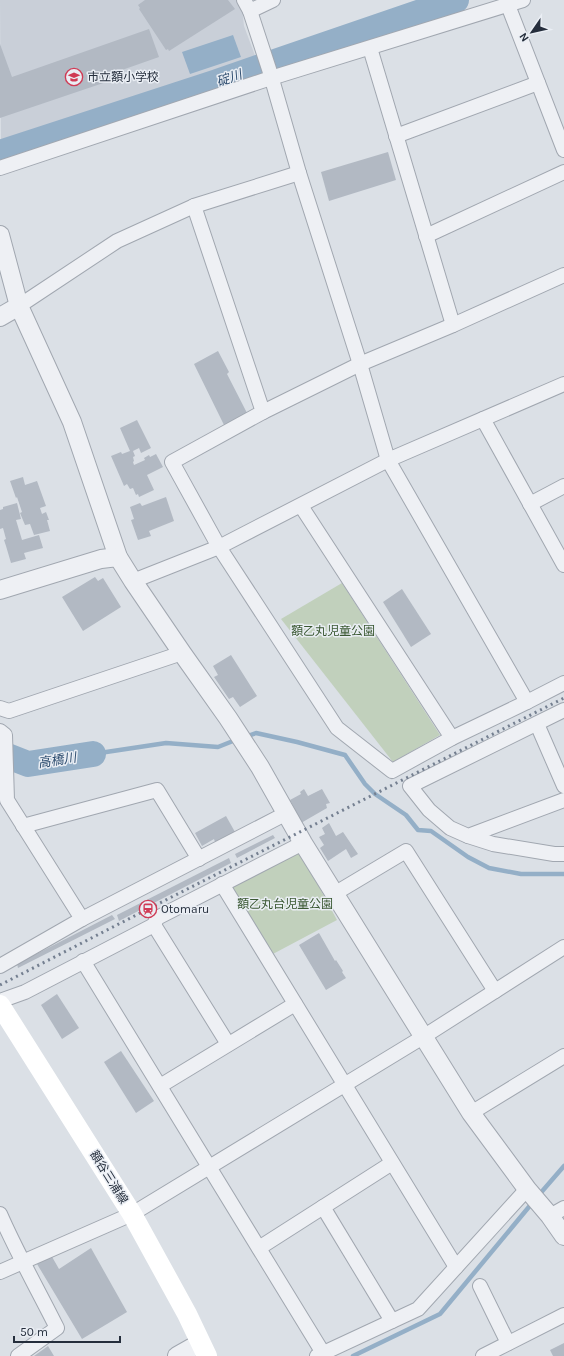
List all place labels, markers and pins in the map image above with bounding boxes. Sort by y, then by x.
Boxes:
school or university icon: 市立額小学校 [64,67,84,87]
place label: 市立額小学校 [87,70,159,84]
station icon: Otomaru [138,899,158,919]
place label: Otomaru [161,902,209,916]

